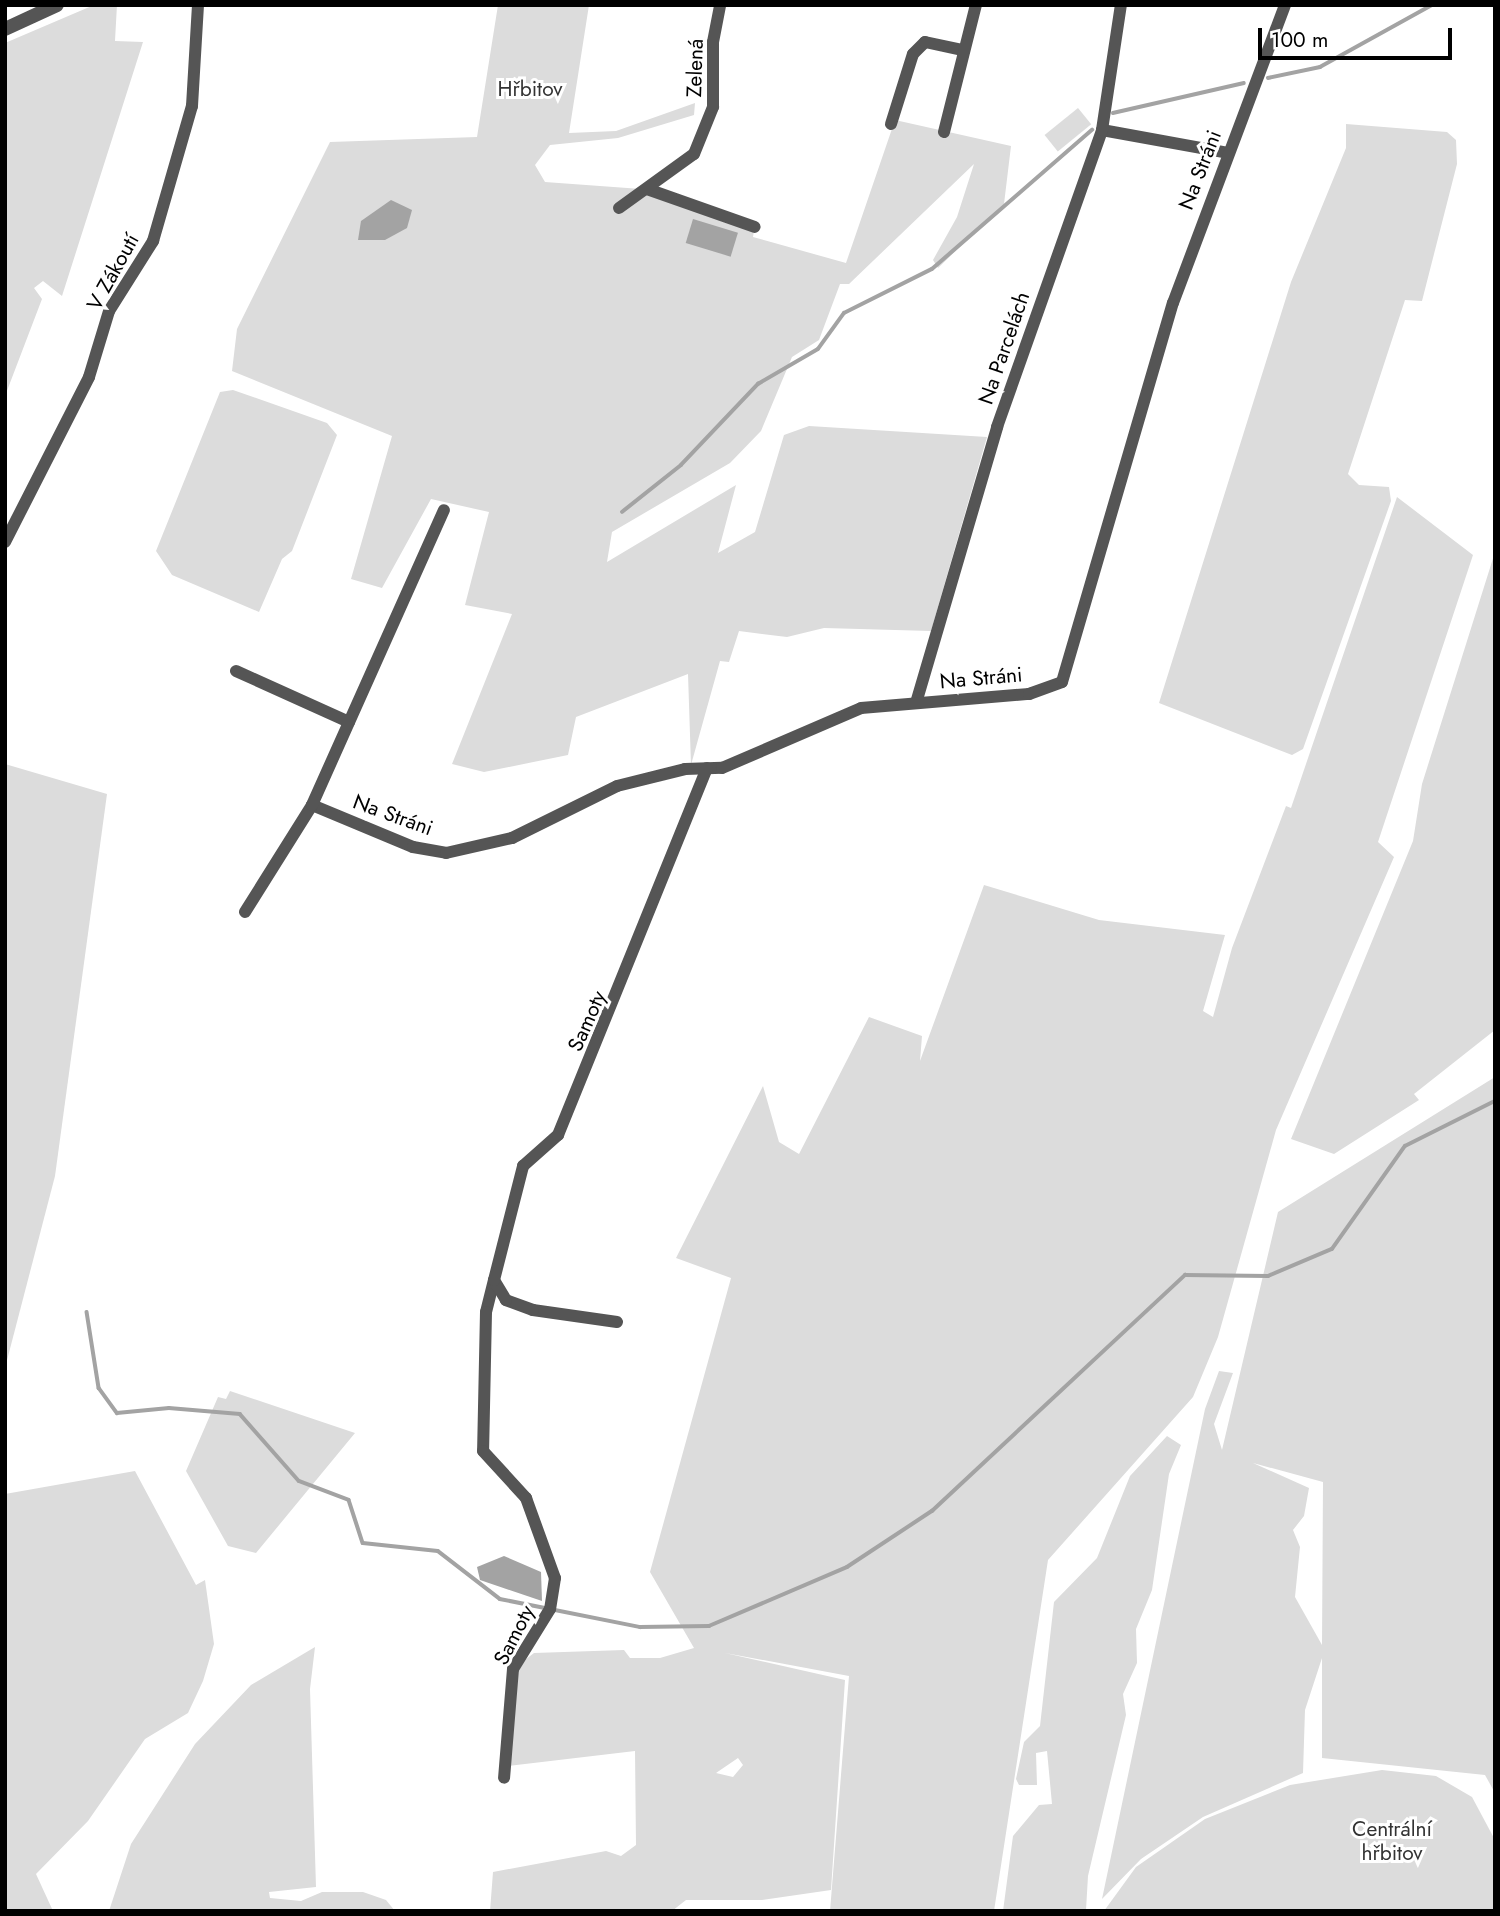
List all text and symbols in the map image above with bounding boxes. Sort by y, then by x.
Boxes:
scale bar [1262,14,1456,58]
text: 100 m [1271,25,1328,55]
street label: Zelená [681,38,709,98]
park label: Hřbitov [497,76,563,102]
street label: Na Stráni [1173,127,1227,213]
street label: V Zákoutí [82,229,144,315]
street label: Na Parcelách [973,288,1035,408]
street label: Na Stráni [939,662,1023,694]
street label: Na Stráni [350,789,436,841]
street label: Samoty [563,987,611,1055]
street label: Samoty [488,1601,540,1669]
park label: Centrální hřbitov [1352,1816,1432,1866]

